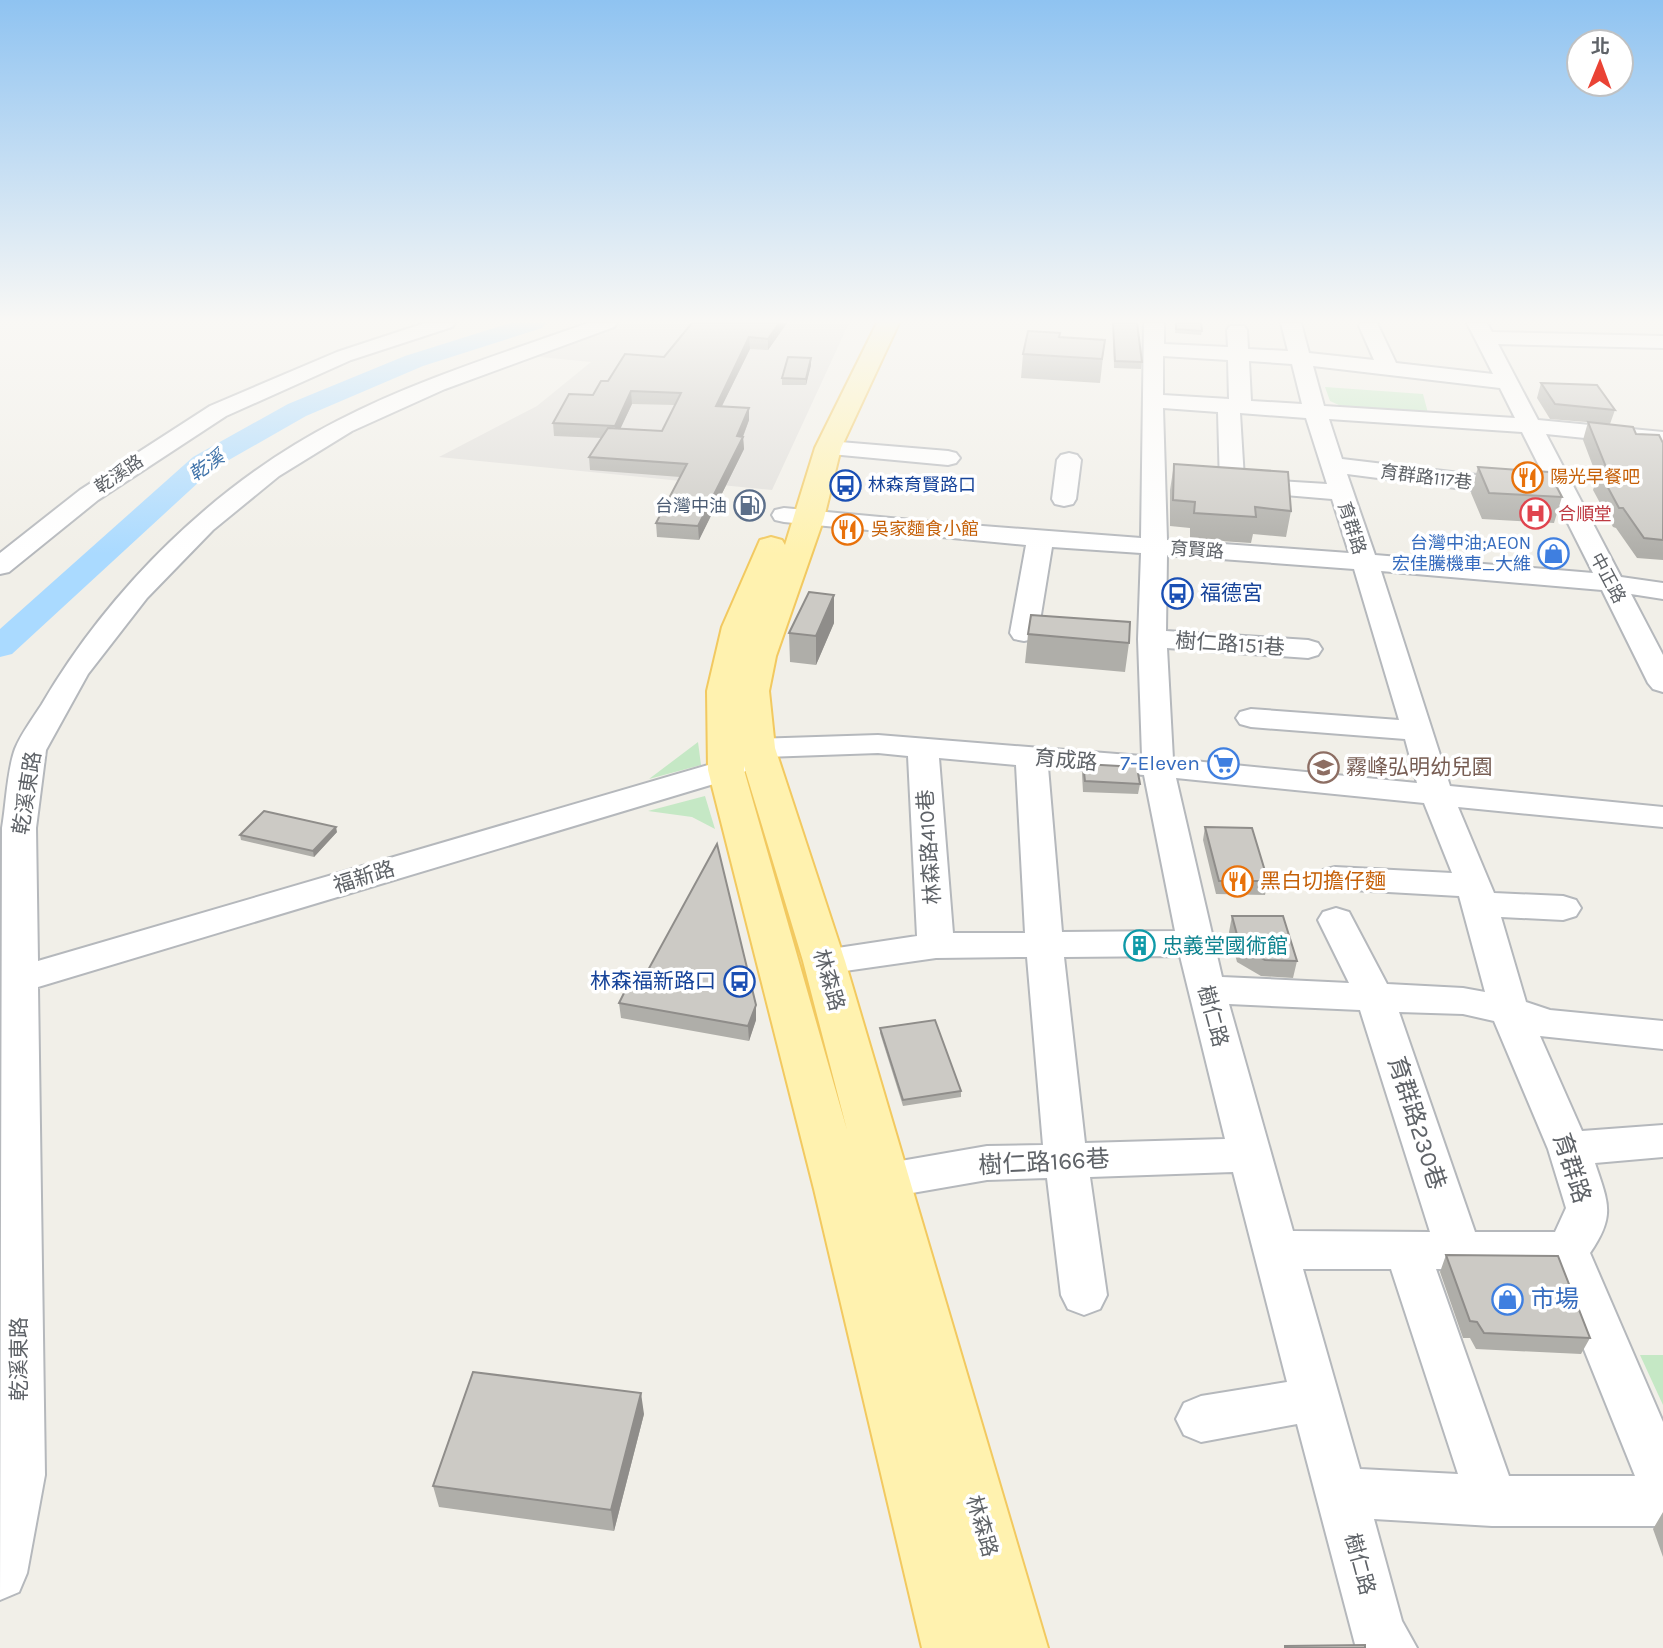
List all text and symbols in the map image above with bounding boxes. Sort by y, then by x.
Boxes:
north arrow [1565,28,1635,98]
text: 北 [1591,36,1610,58]
water label: 乾溪 [185,444,231,486]
street label: 乾溪路 [90,450,148,498]
street label: 育群路117巷 [1379,460,1473,494]
restaurant icon: 陽光早餐吧 [1510,460,1544,494]
place label: 陽光早餐吧 [1550,466,1640,488]
bus stop icon: 林森育賢路口 [828,468,862,502]
place label: 林森育賢路口 [868,474,976,496]
fuel station icon: 台灣中油 [733,489,767,523]
place label: 台灣中油 [655,495,727,517]
hospital icon: 合順堂 [1518,497,1552,531]
street label: 育群路 [1333,499,1371,557]
place label: 合順堂 [1558,503,1612,525]
restaurant icon: 吳家麵食小館 [831,512,865,546]
place label: 吳家麵食小館 [871,518,979,540]
place label: 台灣中油;AEON 宏佳騰機車_大維 [1392,532,1531,575]
shop icon: 台灣中油;AEON 宏佳騰機車_大維 [1537,536,1571,570]
street label: 育賢路 [1169,537,1225,563]
street label: 中正路 [1586,549,1630,607]
bus stop icon: 福德宮 [1160,576,1194,610]
place label: 福德宮 [1200,581,1263,605]
street label: 樹仁路151巷 [1174,628,1286,660]
street label: 育成路 [1034,745,1098,775]
supermarket icon: 7-Eleven [1206,746,1240,780]
street label: 乾溪東路 [9,750,45,836]
school or university icon: 霧峰弘明幼兒園 [1306,750,1340,784]
place label: 7-Eleven [1120,751,1200,775]
place label: 霧峰弘明幼兒園 [1346,755,1493,779]
street label: 林森路410巷 [913,789,945,905]
street label: 福新路 [330,856,398,898]
restaurant icon: 黑白切擔仔麵 [1220,864,1254,898]
place label: 黑白切擔仔麵 [1260,869,1386,893]
building icon: 忠義堂國術館 [1122,929,1156,963]
place label: 忠義堂國術館 [1162,934,1288,958]
street label: 林森路 [809,946,849,1014]
bus stop icon: 林森福新路口 [722,964,756,998]
place label: 林森福新路口 [590,969,716,993]
street label: 樹仁路 [1193,982,1233,1050]
street label: 育群路230巷 [1382,1053,1452,1193]
street label: 育群路 [1548,1129,1596,1207]
street label: 樹仁路166巷 [978,1145,1110,1179]
shop icon: 市場 [1491,1282,1525,1316]
place label: 市場 [1531,1285,1579,1313]
street label: 乾溪東路 [7,1317,31,1401]
street label: 林森路 [962,1492,1002,1560]
street label: 樹仁路 [1340,1530,1380,1598]

